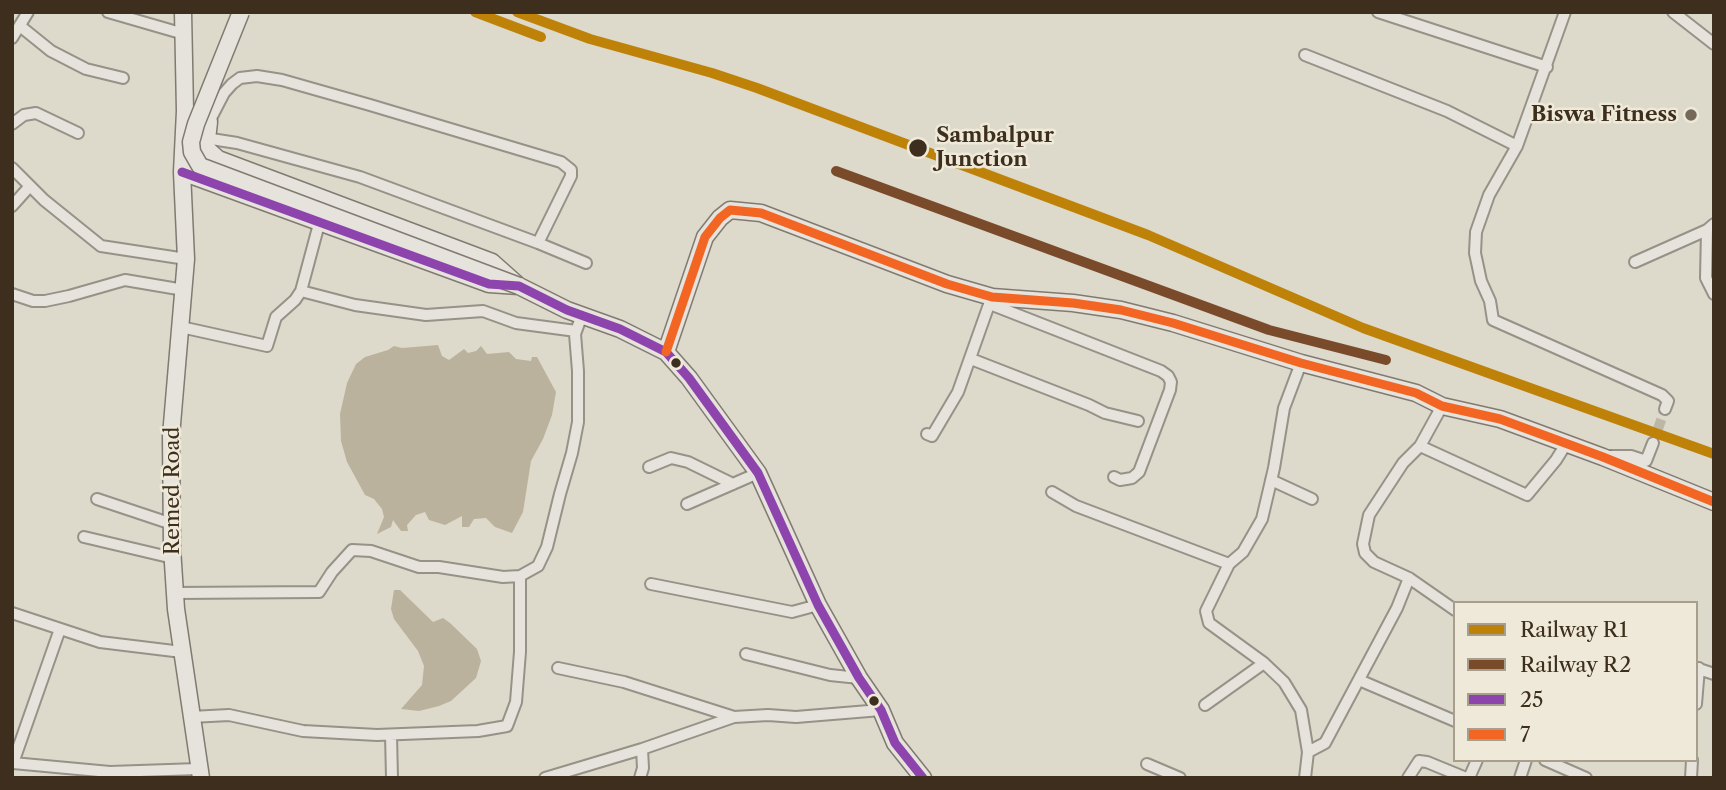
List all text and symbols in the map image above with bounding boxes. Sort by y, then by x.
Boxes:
place label: Biswa Fitness [1531,102,1677,128]
marker: Biswa Fitness [1683,107,1699,123]
place label: Sambalpur Junction [936,123,1054,173]
marker: Sambalpur Junction [907,137,929,159]
unlabelled marker [669,356,683,370]
street label: Remed Road [160,427,186,555]
legend [1453,601,1698,762]
text: Railway R1 [1520,617,1628,642]
text: Railway R2 [1520,652,1631,677]
text: 25 [1520,687,1543,712]
unlabelled marker [867,694,881,708]
text: 7 [1520,722,1530,747]

